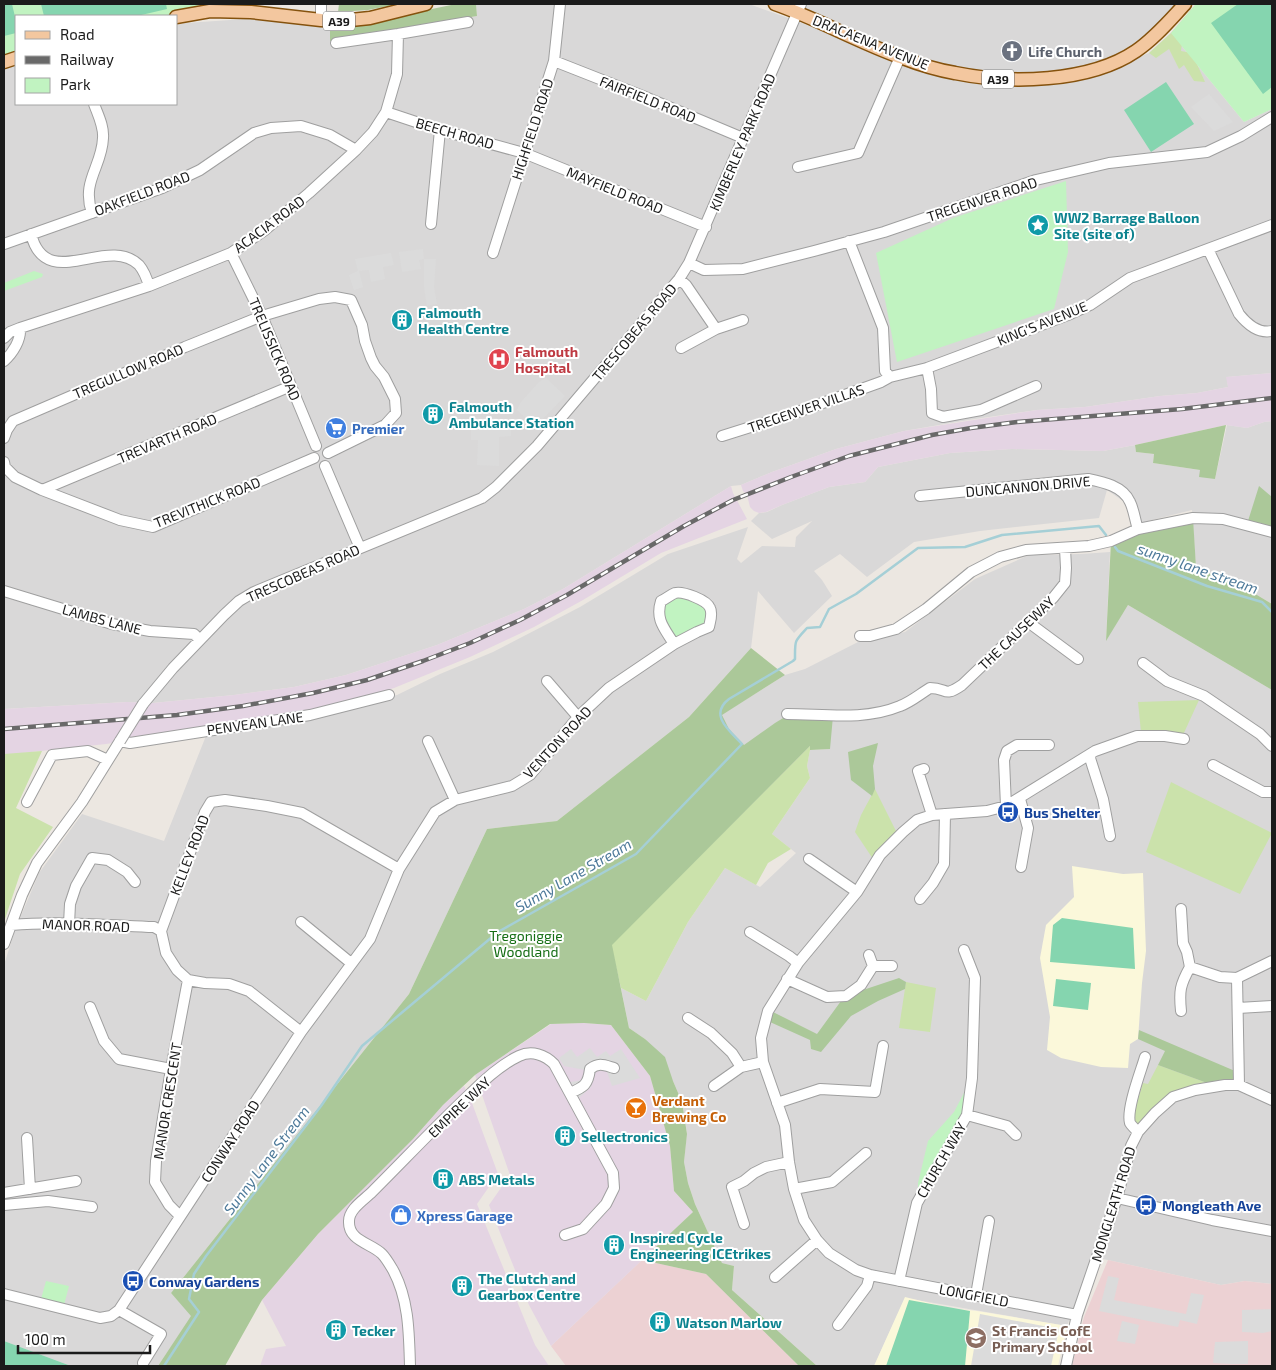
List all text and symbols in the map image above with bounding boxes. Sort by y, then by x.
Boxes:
street label: DRACAENA AVENUE [810,11,932,73]
road number: A39 [323,12,355,30]
legend [15,15,178,105]
text: Road [60,25,95,43]
church icon: Life Church [1000,39,1024,63]
place label: Life Church [1028,43,1102,60]
text: Railway [60,50,114,68]
road number: A39 [982,70,1014,88]
street label: KIMBERLEY PARK ROAD [705,71,779,213]
street label: FAIRFIELD ROAD [597,72,699,126]
text: Park [60,75,91,93]
street label: HIGHFIELD ROAD [508,76,556,182]
street label: BEECH ROAD [414,114,496,152]
street label: MAYFIELD ROAD [564,163,666,217]
street label: OAKFIELD ROAD [92,167,192,219]
street label: TREGENVER ROAD [925,173,1039,225]
street label: ACACIA ROAD [230,192,308,256]
place label: WW2 Barrage Balloon Site (site of) [1054,209,1199,242]
place icon: WW2 Barrage Balloon Site (site of) [1026,213,1050,237]
street label: TRESCOBEAS ROAD [588,280,680,384]
street label: TRELISSICK ROAD [246,295,304,403]
street label: KING'S AVENUE [994,297,1090,349]
place label: Falmouth Health Centre [418,304,509,337]
building icon: Falmouth Health Centre [390,308,414,332]
street label: TREGULLOW ROAD [70,340,186,402]
place label: Falmouth Hospital [515,343,578,376]
hospital icon: Falmouth Hospital [487,347,511,371]
street label: TREGENVER VILLAS [746,380,867,436]
place label: Falmouth Ambulance Station [449,398,574,431]
building icon: Falmouth Ambulance Station [421,402,445,426]
street label: TREVARTH ROAD [115,409,219,467]
supermarket icon: Premier [324,416,348,440]
place label: Premier [352,420,405,437]
street label: DUNCANNON DRIVE [965,472,1091,500]
street label: TREVITHICK ROAD [151,473,263,531]
water label: sunny lane stream [1135,539,1261,598]
street label: TRESCOBEAS ROAD [244,540,362,606]
street label: THE CAUSEWAY [974,592,1058,673]
street label: LAMBS LANE [60,600,144,638]
street label: VENTON ROAD [519,702,595,782]
street label: PENVEAN LANE [205,708,305,738]
bus stop icon: Bus Shelter [996,800,1020,824]
place label: Bus Shelter [1024,804,1100,821]
street label: KELLEY ROAD [166,812,212,898]
water label: Sunny Lane Stream [512,834,635,917]
street label: MANOR ROAD [42,915,130,935]
park label: Tregoniggie Woodland [489,927,563,960]
street label: MANOR CRESCENT [149,1041,185,1161]
street label: EMPIRE WAY [424,1073,494,1141]
place label: Verdant Brewing Co [652,1092,727,1125]
bar icon: Verdant Brewing Co [624,1096,648,1120]
street label: CONWAY ROAD [197,1097,263,1185]
water label: Sunny Lane Stream [219,1102,314,1219]
street label: CHURCH WAY [913,1119,969,1201]
building icon: Sellectronics [553,1124,577,1148]
place label: Sellectronics [581,1128,668,1145]
street label: MONGLEATH ROAD [1087,1144,1139,1264]
building icon: ABS Metals [431,1167,455,1191]
place label: ABS Metals [459,1171,535,1188]
bus stop icon: Mongleath Ave [1134,1193,1158,1217]
place label: Mongleath Ave [1162,1197,1262,1214]
shop icon: Xpress Garage [389,1203,413,1227]
place label: Xpress Garage [417,1207,513,1224]
place label: Inspired Cycle Engineering ICEtrikes [630,1229,771,1262]
building icon: Inspired Cycle Engineering ICEtrikes [602,1233,626,1257]
bus stop icon: Conway Gardens [121,1269,145,1293]
place label: The Clutch and Gearbox Centre [478,1270,580,1303]
place label: Conway Gardens [149,1273,259,1290]
building icon: The Clutch and Gearbox Centre [450,1274,474,1298]
street label: LONGFIELD [938,1280,1010,1310]
building icon: Watson Marlow [648,1310,672,1334]
place label: Watson Marlow [676,1314,782,1331]
building icon: Tecker [324,1318,348,1342]
scale bar [18,1322,150,1354]
place label: Tecker [352,1322,396,1339]
place label: St Francis CofE Primary School [992,1322,1093,1355]
school or university icon: St Francis CofE Primary School [964,1326,988,1350]
text: 100 m [25,1330,66,1348]

